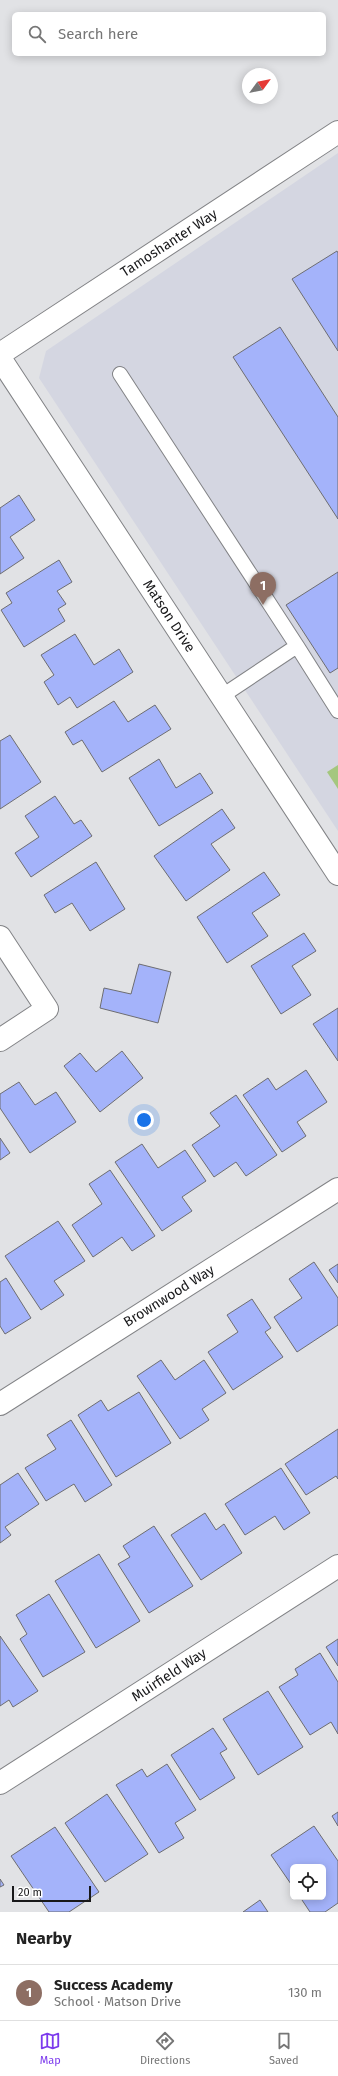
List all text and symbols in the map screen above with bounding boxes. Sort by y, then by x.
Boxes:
search box [12,12,326,56]
icon: search [26,23,48,45]
text: Search here [58,25,138,43]
north arrow [242,68,278,104]
street label: Tamoshanter Way [117,205,221,281]
pin: 1 [250,572,276,605]
street label: Matson Drive [139,577,199,655]
your location [134,1110,154,1130]
street label: Brownwood Way [120,1261,218,1331]
street label: Muirfield Way [128,1644,210,1705]
map controls [290,1864,326,1900]
button: locate [290,1864,326,1900]
scale bar [12,1884,91,1903]
text: 20 m [18,1886,42,1899]
text: Nearby [16,1928,71,1949]
text: Success Academy [54,1976,173,1994]
text: 1 [26,1985,32,2000]
text: 130 m [288,1985,322,2000]
text: School · Matson Drive [54,1994,181,2009]
tab: Map [39,2030,61,2067]
tab: Directions [140,2030,190,2067]
tab: Saved [269,2030,299,2067]

